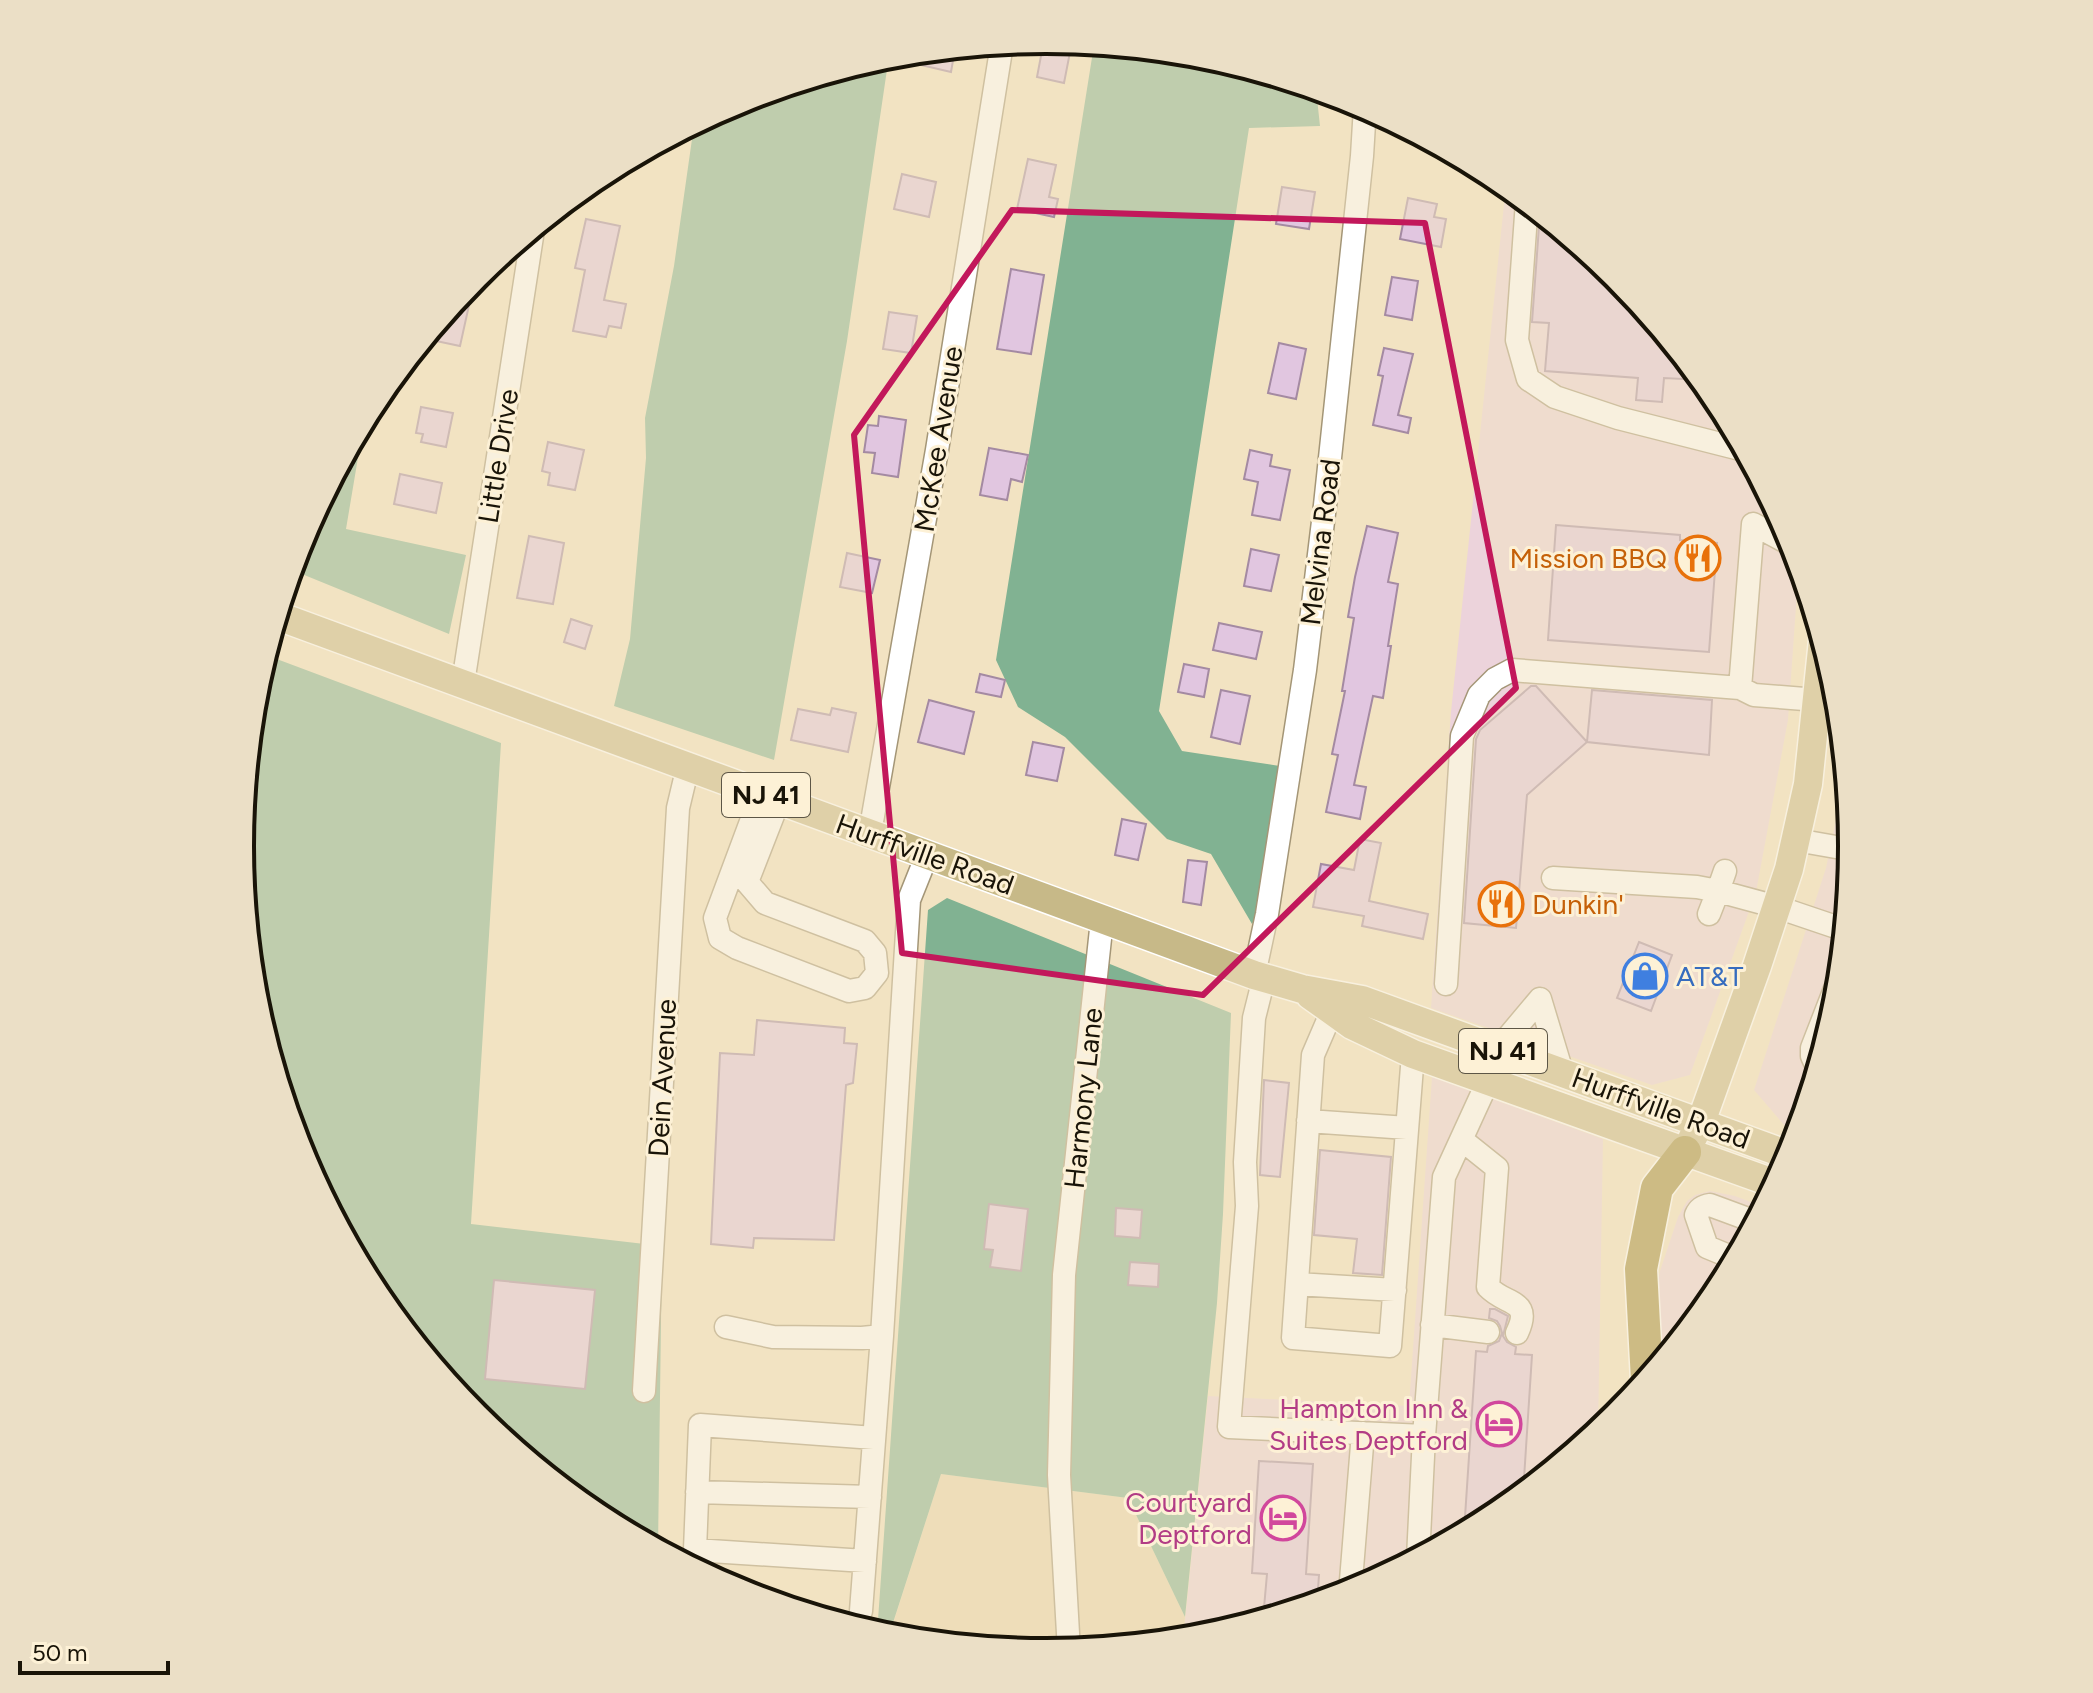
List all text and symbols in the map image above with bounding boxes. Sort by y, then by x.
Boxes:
street label: McKee Avenue [907,344,969,534]
street label: Little Drive [471,387,525,525]
street label: Melvina Road [1293,457,1347,627]
restaurant icon: Mission BBQ [1674,534,1722,582]
place label: Mission BBQ [1509,541,1667,575]
road number: NJ 41 [722,773,810,817]
street label: Hurffville Road [831,806,1019,902]
restaurant icon: Dunkin' [1477,880,1525,928]
place label: Dunkin' [1532,887,1624,921]
shop icon: AT&T [1621,952,1669,1000]
place label: AT&T [1676,959,1744,993]
street label: Dein Avenue [641,998,683,1158]
street label: Harmony Lane [1057,1006,1109,1190]
road number: NJ 41 [1459,1029,1547,1073]
street label: Hurffville Road [1567,1060,1755,1156]
place label: Hampton Inn & Suites Deptford [1269,1391,1468,1457]
hotel icon: Hampton Inn & Suites Deptford [1475,1400,1523,1448]
place label: Courtyard Deptford [1125,1485,1252,1551]
hotel icon: Courtyard Deptford [1259,1494,1307,1542]
scale bar [20,1625,168,1675]
text: 50 m [32,1638,88,1667]

